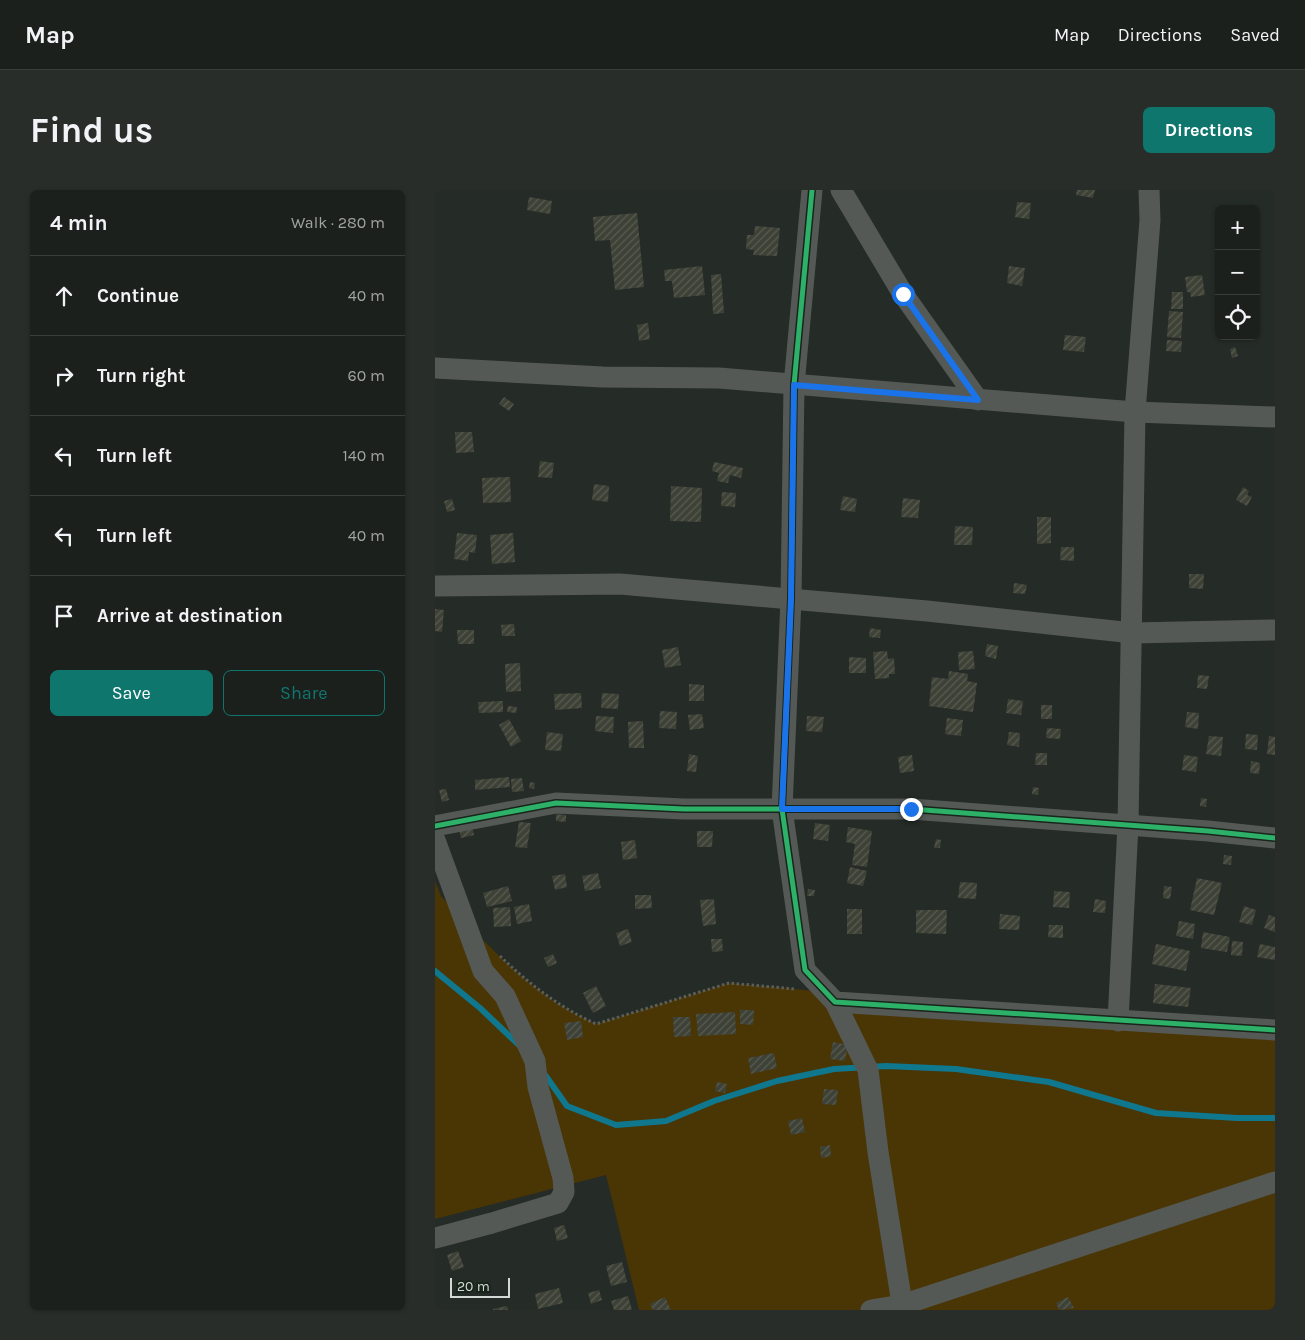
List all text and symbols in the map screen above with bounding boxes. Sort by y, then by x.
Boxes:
text: Map [25,21,75,49]
text: Map [1054,24,1090,46]
text: Directions [1118,24,1202,46]
text: Saved [1230,24,1280,46]
button: Directions [1143,107,1275,153]
text: Find us [30,110,153,151]
map controls [1215,205,1260,340]
button: + [1215,205,1260,250]
text: 4 min [50,211,108,235]
text: Walk · 280 m [291,213,385,232]
button: − [1215,250,1260,295]
icon: ahead [50,282,78,310]
route start [892,283,915,306]
text: Continue [97,285,179,307]
text: 40 m [348,286,385,305]
button: locate [1215,295,1260,340]
icon: right [50,362,78,390]
text: Turn right [97,365,186,387]
text: 60 m [348,366,385,385]
icon: left [50,442,78,470]
text: Turn left [97,445,172,467]
text: 140 m [343,446,385,465]
icon: left [50,522,78,550]
text: Turn left [97,525,172,547]
text: 40 m [348,526,385,545]
icon: arrive [50,602,78,630]
text: Arrive at destination [97,605,283,627]
button: Save [50,670,213,716]
button: Share [223,670,385,716]
route end [900,798,923,821]
scale bar [450,1275,510,1298]
text: 20 m [457,1278,490,1295]

